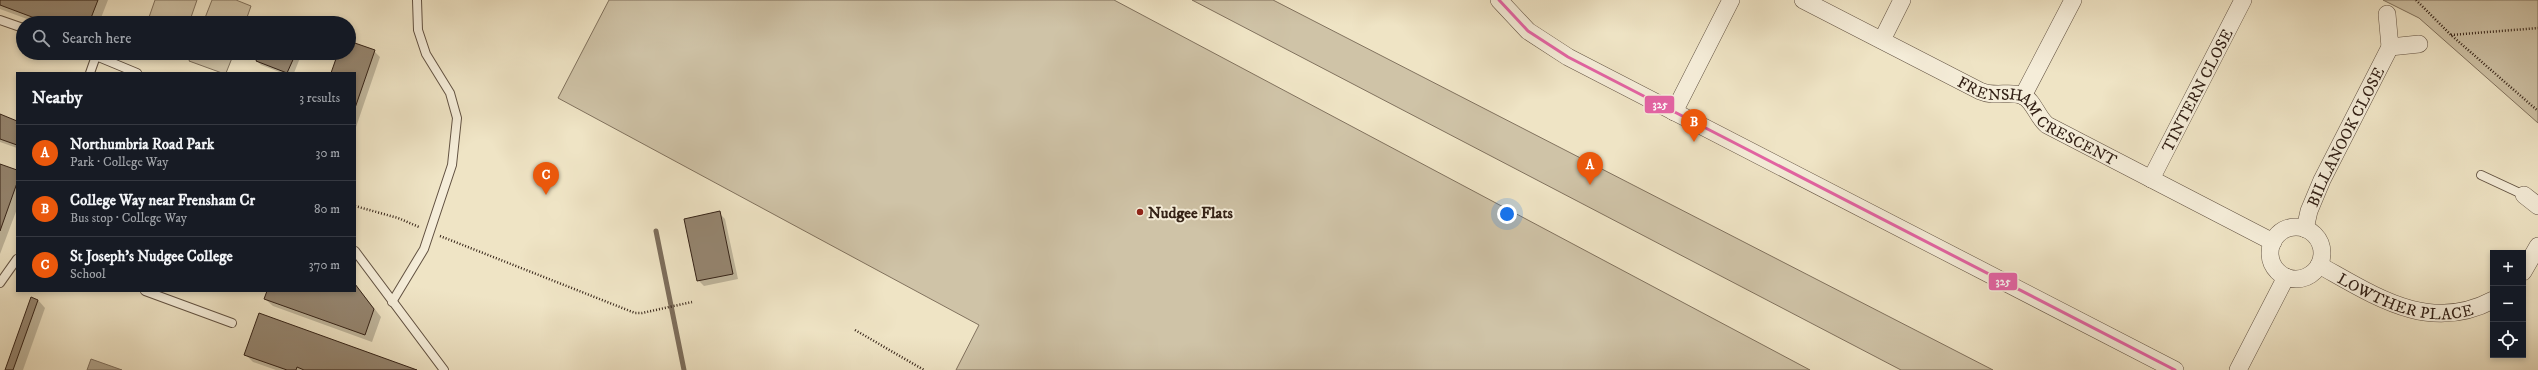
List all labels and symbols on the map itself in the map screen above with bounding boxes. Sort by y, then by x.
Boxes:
street label: TINTERN CLOSE [2158,26,2238,155]
street label: BILLANOOK CLOSE [2303,64,2389,210]
street label: FRENSHAM CRESCENT [1954,72,2120,171]
line badge: 325 [1644,95,1675,114]
text: 325 [1653,98,1668,112]
pin: B [1681,109,1707,142]
pin: A [1577,152,1603,185]
pin: C [533,162,559,195]
place label: Nudgee Flats [1148,203,1234,223]
your location [1497,204,1517,224]
marker: Nudgee Flats [1135,207,1145,217]
street label: LOWTHER PLACE [2334,269,2475,325]
line badge: 325 [1988,272,2018,291]
text: 325 [1996,275,2011,289]

